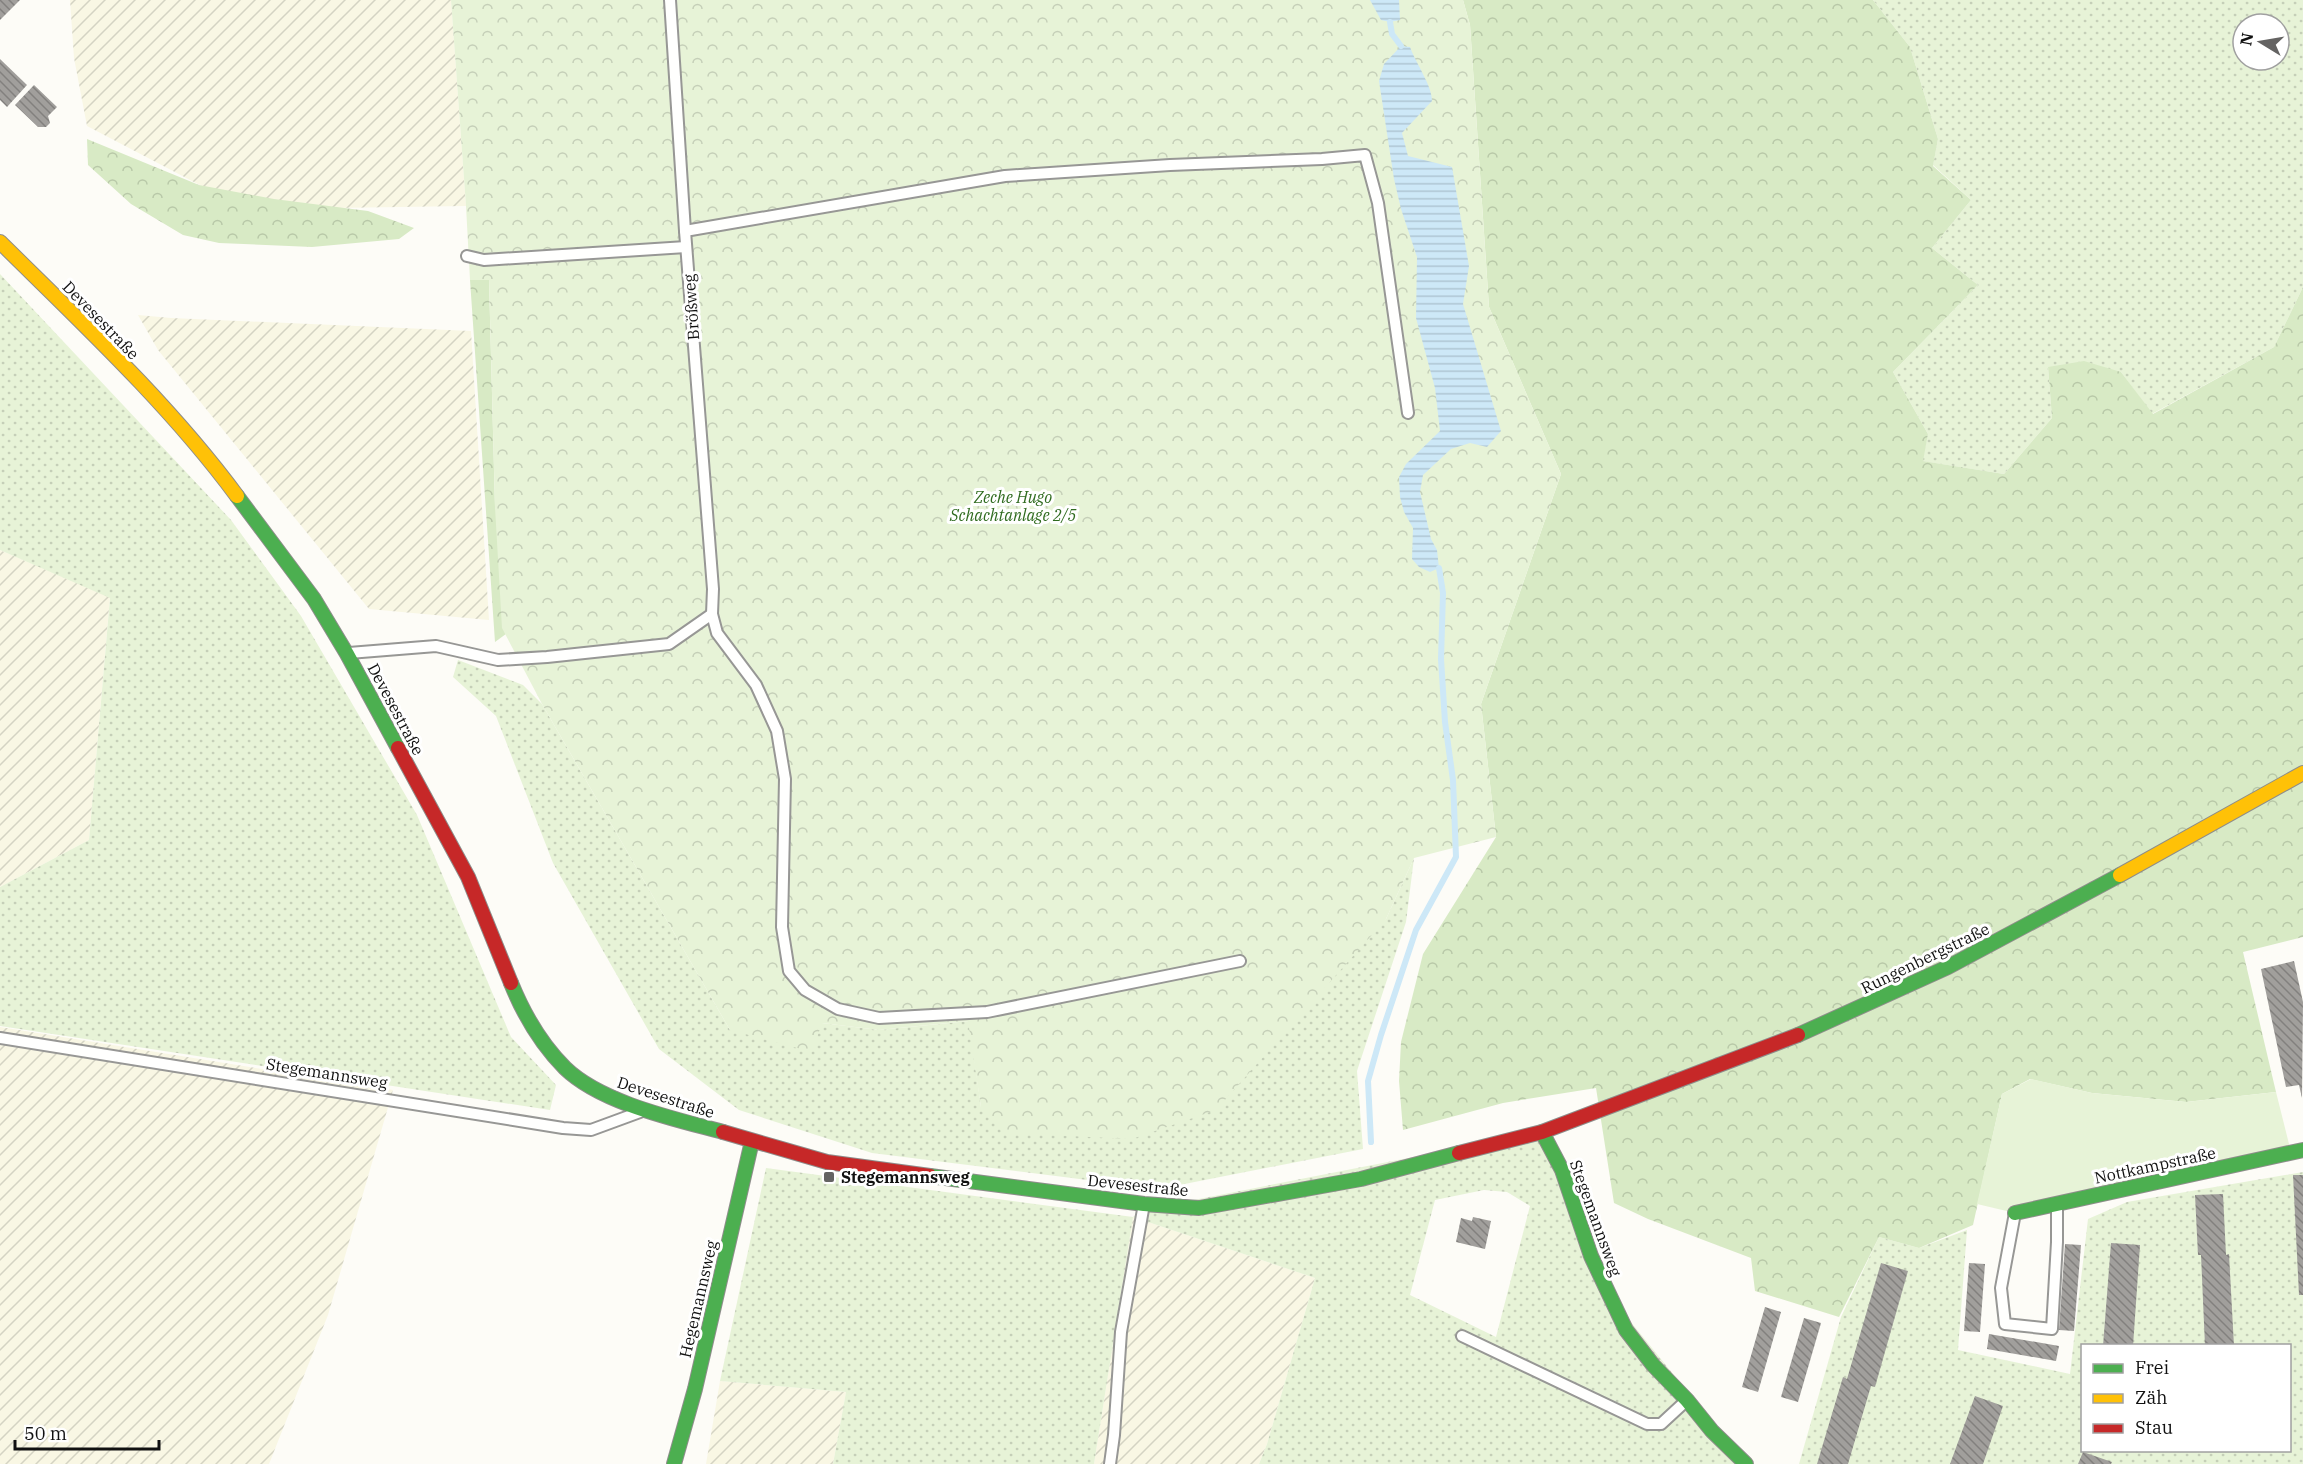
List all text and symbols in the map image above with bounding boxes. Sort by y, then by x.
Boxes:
north arrow [2231,12,2291,72]
text: N [2235,31,2257,47]
street label: Brößweg [679,273,703,341]
street label: Devesestraße [59,277,143,363]
park label: Zeche Hugo Schachtanlage 2/5 [949,487,1076,525]
street label: Devesestraße [363,660,429,758]
street label: Rungenbergstraße [1858,918,1992,998]
street label: Stegemannsweg [265,1054,389,1093]
street label: Devesestraße [615,1072,717,1122]
street label: Nottkampstraße [2092,1142,2218,1188]
street label: Stegemannsweg [1566,1157,1626,1279]
place label: Stegemannsweg [841,1167,971,1187]
marker: Stegemannsweg [822,1170,836,1184]
street label: Devesestraße [1087,1170,1189,1200]
street label: Hegemannsweg [675,1238,721,1360]
legend [2081,1344,2291,1452]
text: Frei [2135,1356,2169,1379]
text: Zäh [2135,1386,2168,1409]
scale bar [15,1413,159,1451]
text: Stau [2135,1416,2173,1439]
text: 50 m [24,1422,67,1445]

